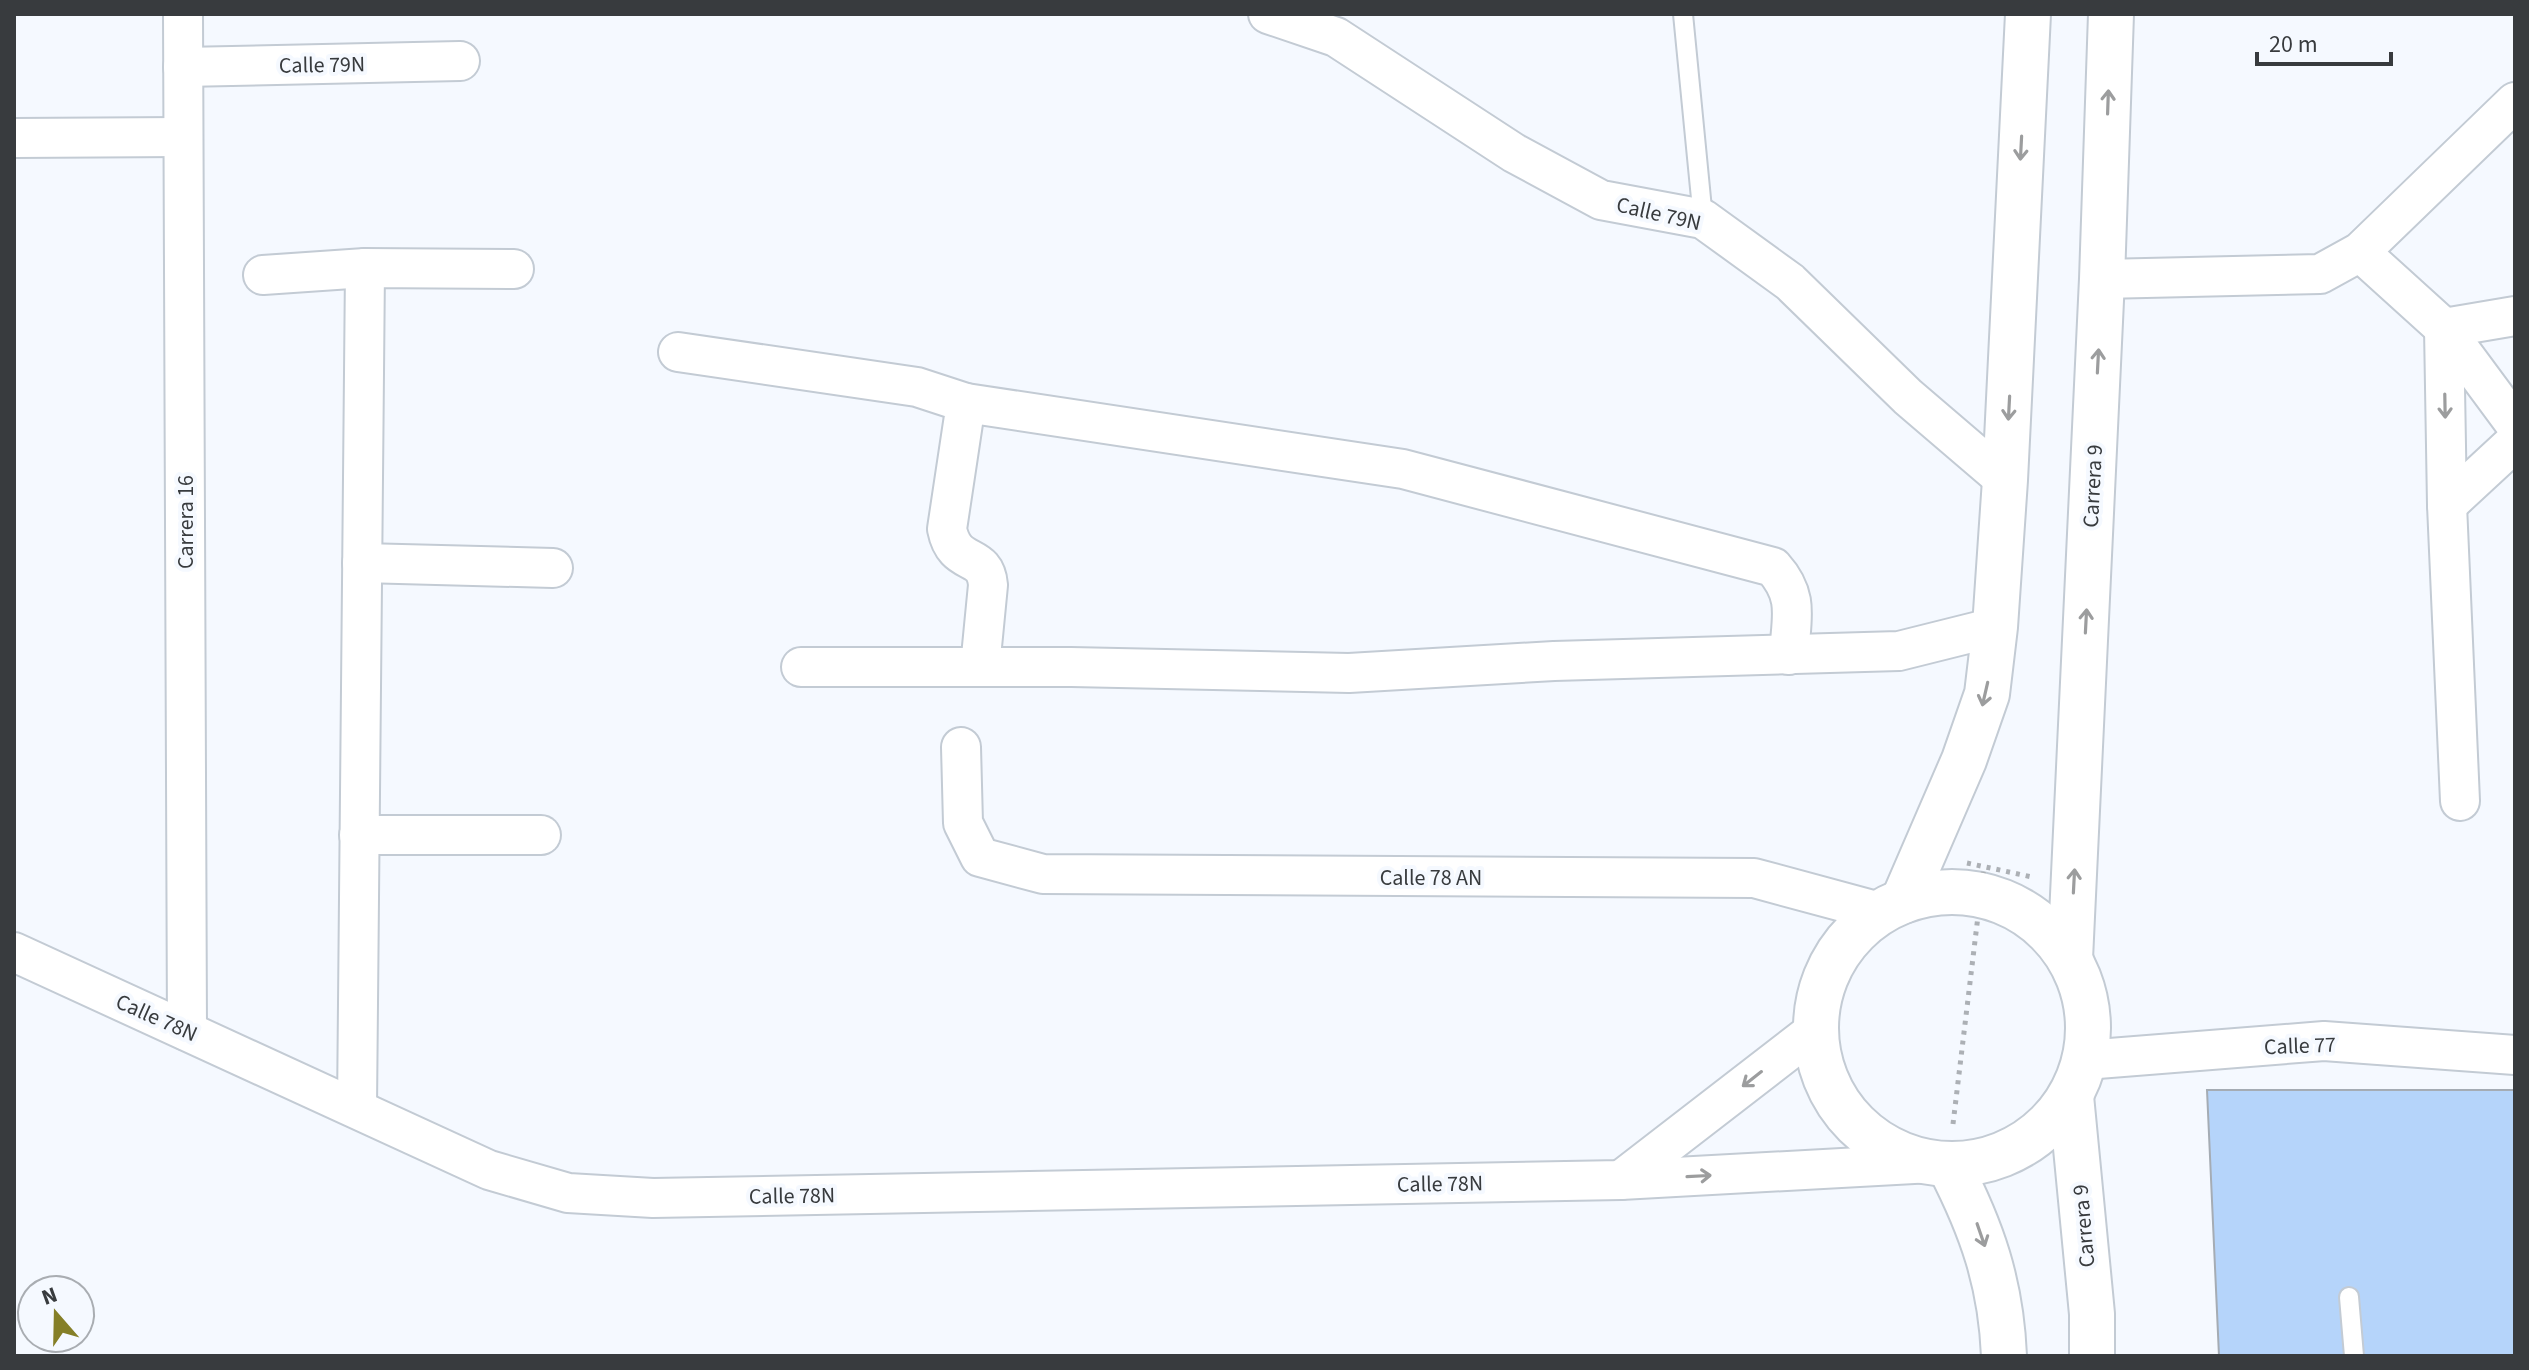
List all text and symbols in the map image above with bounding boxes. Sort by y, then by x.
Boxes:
scale bar [2257,16,2391,66]
text: 20 m [2269,27,2318,62]
street label: Calle 79N [279,48,365,82]
one-way arrow [2101,89,2116,116]
one-way arrow [2014,134,2029,161]
street label: Calle 79N [1613,189,1704,239]
one-way arrow [2091,348,2106,375]
one-way arrow [2438,392,2453,419]
one-way arrow [2001,394,2016,421]
street label: Carrera 9 [2075,444,2111,528]
street label: Carrera 16 [170,475,202,569]
one-way arrow [2079,608,2094,635]
one-way arrow [1977,681,1992,707]
street label: Calle 78 AN [1380,862,1482,894]
one-way arrow [2066,868,2081,895]
street label: Calle 78N [111,986,203,1050]
street label: Calle 77 [2263,1029,2337,1063]
one-way arrow [1742,1071,1763,1088]
street label: Calle 78N [1397,1167,1483,1201]
one-way arrow [1685,1168,1712,1183]
street label: Calle 78N [749,1179,835,1213]
street label: Carrera 9 [2064,1183,2104,1269]
one-way arrow [1975,1223,1990,1248]
north arrow [16,1274,96,1354]
text: N [37,1279,62,1314]

